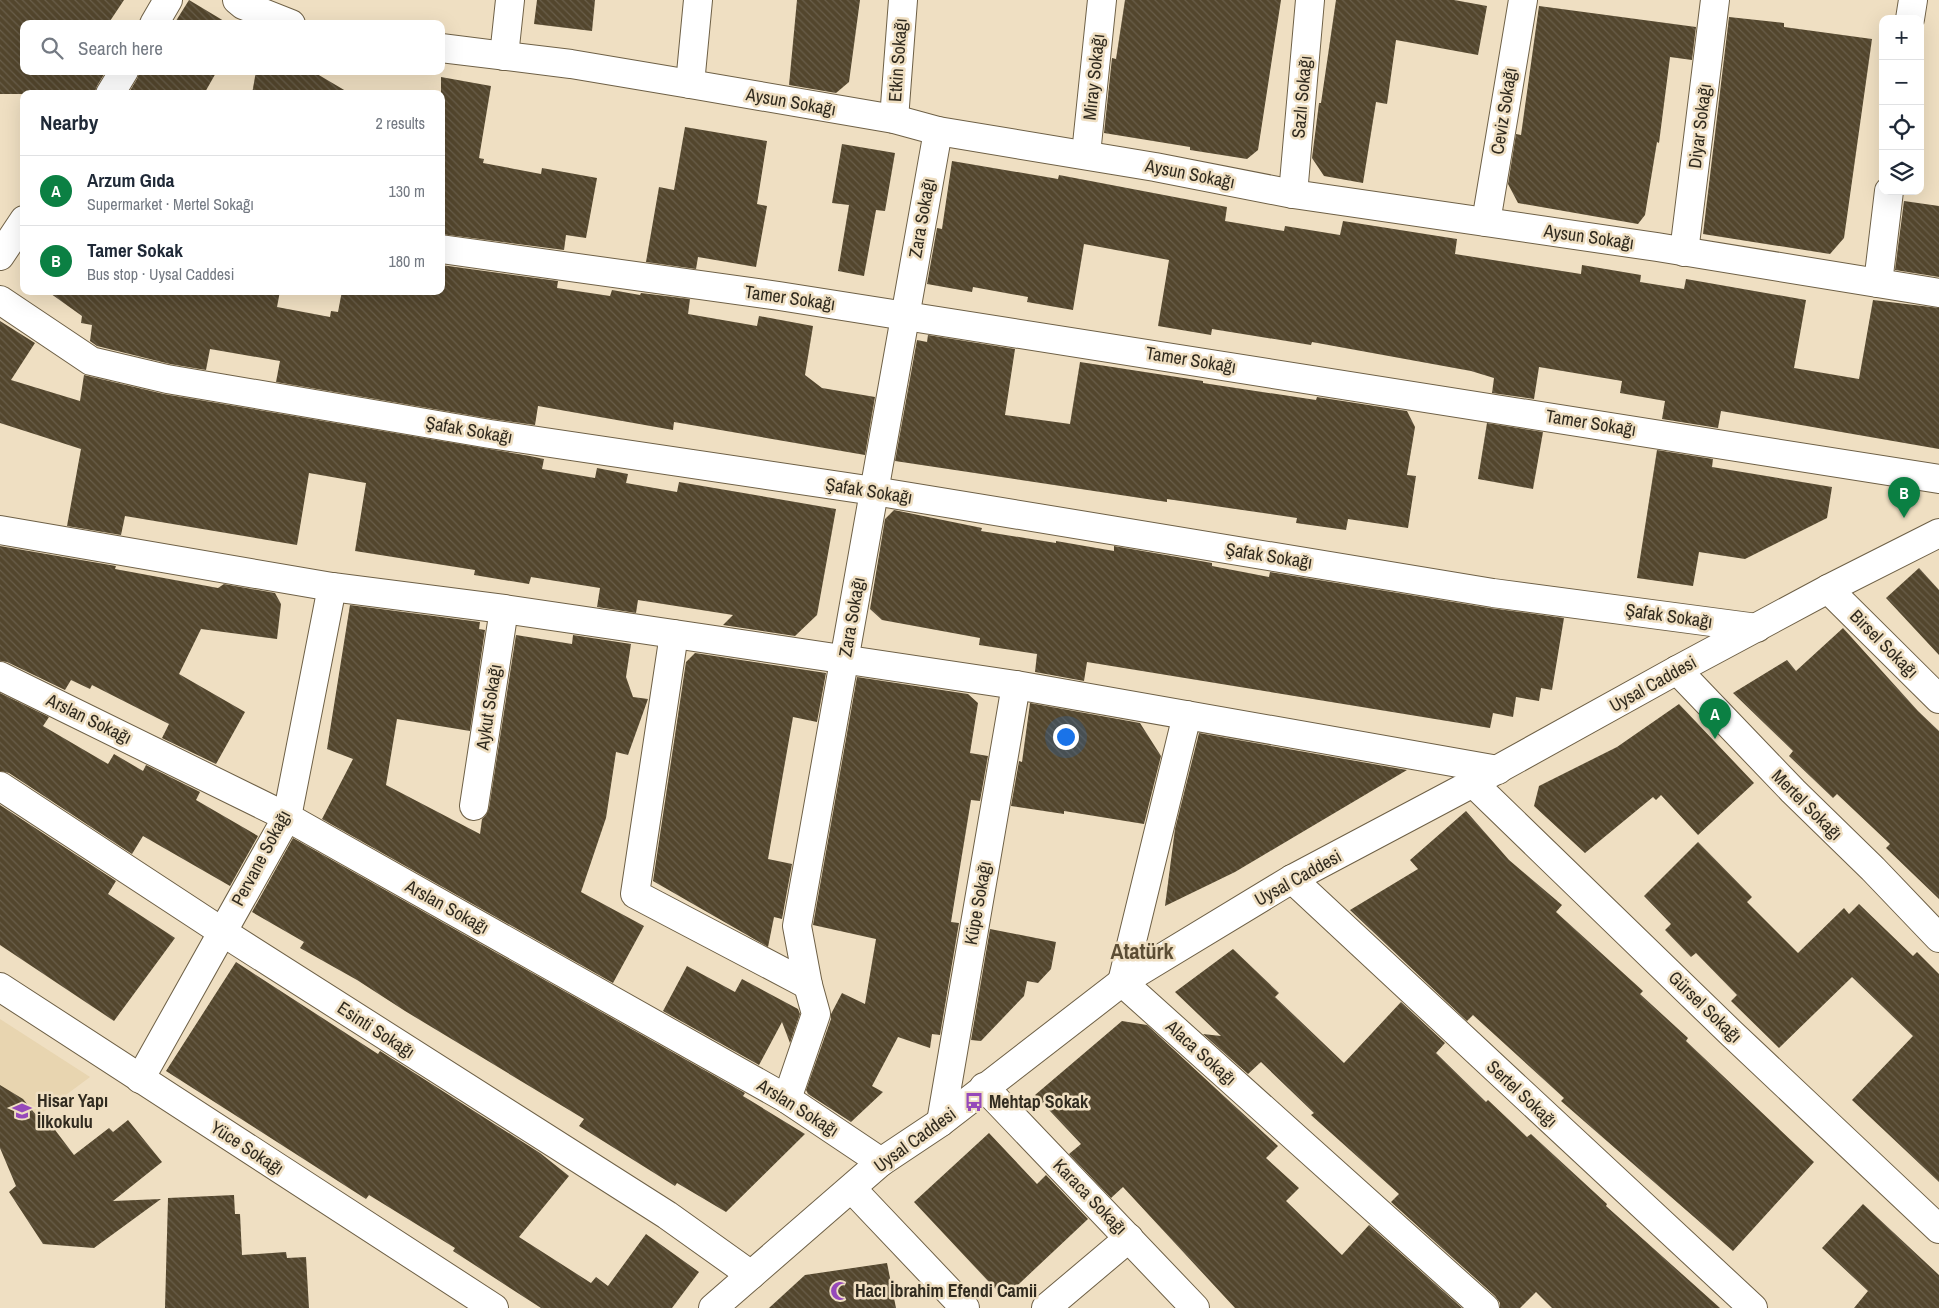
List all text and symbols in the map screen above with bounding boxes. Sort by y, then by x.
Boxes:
map controls [1879,15,1924,195]
button: + [1879,15,1924,60]
street label: Etkin Sokağı [882,17,913,103]
search box [20,20,445,75]
street label: Miray Sokağı [1077,32,1110,122]
icon: search [38,34,66,62]
text: Search here [78,35,163,61]
street label: Sazlı Sokağı [1285,55,1318,139]
button: − [1879,60,1924,105]
street label: Ceviz Sokağı [1484,66,1523,156]
street label: Aysun Sokağı [743,81,838,122]
street label: Diyar Sokağı [1682,82,1717,170]
button: locate [1879,105,1924,150]
text: Nearby [40,108,98,137]
text: 2 results [375,112,425,134]
button: layers [1879,150,1924,195]
street label: Aysun Sokağı [1142,152,1237,194]
text: Arzum Gıda [87,167,174,193]
street label: Zara Sokağı [902,176,941,260]
text: A [51,180,61,202]
text: 130 m [389,180,425,202]
text: Supermarket · Mertel Sokağı [87,193,254,215]
street label: Aysun Sokağı [1541,218,1636,255]
text: Tamer Sokak [87,237,183,263]
text: B [51,250,61,272]
text: 180 m [389,250,425,272]
text: Bus stop · Uysal Caddesi [87,263,234,285]
street label: Tamer Sokağı [743,279,837,316]
street label: Tamer Sokağı [1144,340,1238,379]
street label: Tamer Sokağı [1544,403,1638,442]
street label: Şafak Sokağı [424,410,514,449]
street label: Şafak Sokağı [824,471,914,510]
pin: B [1888,477,1920,518]
street label: Şafak Sokağı [1224,536,1314,575]
street label: Zara Sokağı [832,575,871,659]
street label: Şafak Sokağı [1624,597,1714,634]
street label: Birsel Sokağı [1844,604,1924,684]
street label: Uysal Caddesi [1605,649,1701,718]
street label: Aykut Sokağı [469,662,508,753]
street label: Arslan Sokağı [42,687,136,750]
pin: A [1699,698,1731,739]
your location [1053,724,1079,750]
street label: Mertel Sokağı [1766,764,1848,846]
street label: Pervane Sokağı [225,806,296,910]
street label: Uysal Caddesi [1250,843,1346,912]
street label: Küpe Sokağı [958,859,997,947]
street label: Arslan Sokağı [400,873,493,940]
district label: Atatürk [1110,936,1175,966]
street label: Gürsel Sokağı [1663,965,1748,1048]
street label: Esinti Sokağı [333,995,420,1064]
street label: Alaca Sokağı [1160,1014,1242,1091]
street label: Sertel Sokağı [1481,1054,1563,1133]
street label: Arslan Sokağı [752,1072,844,1143]
place label: Hisar Yapı İlkokulu [37,1088,108,1134]
place label: Mehtap Sokak [989,1089,1089,1114]
bus stop icon: Mehtap Sokak [963,1091,985,1113]
school or university icon: Hisar Yapı İlkokulu [11,1100,33,1122]
street label: Uysal Caddesi [869,1101,961,1178]
street label: Yüce Sokağı [206,1115,289,1181]
street label: Karaca Sokağı [1048,1153,1133,1240]
place label: Hacı İbrahim Efendi Camii [855,1278,1037,1303]
mosque icon: Hacı İbrahim Efendi Camii [829,1280,851,1302]

